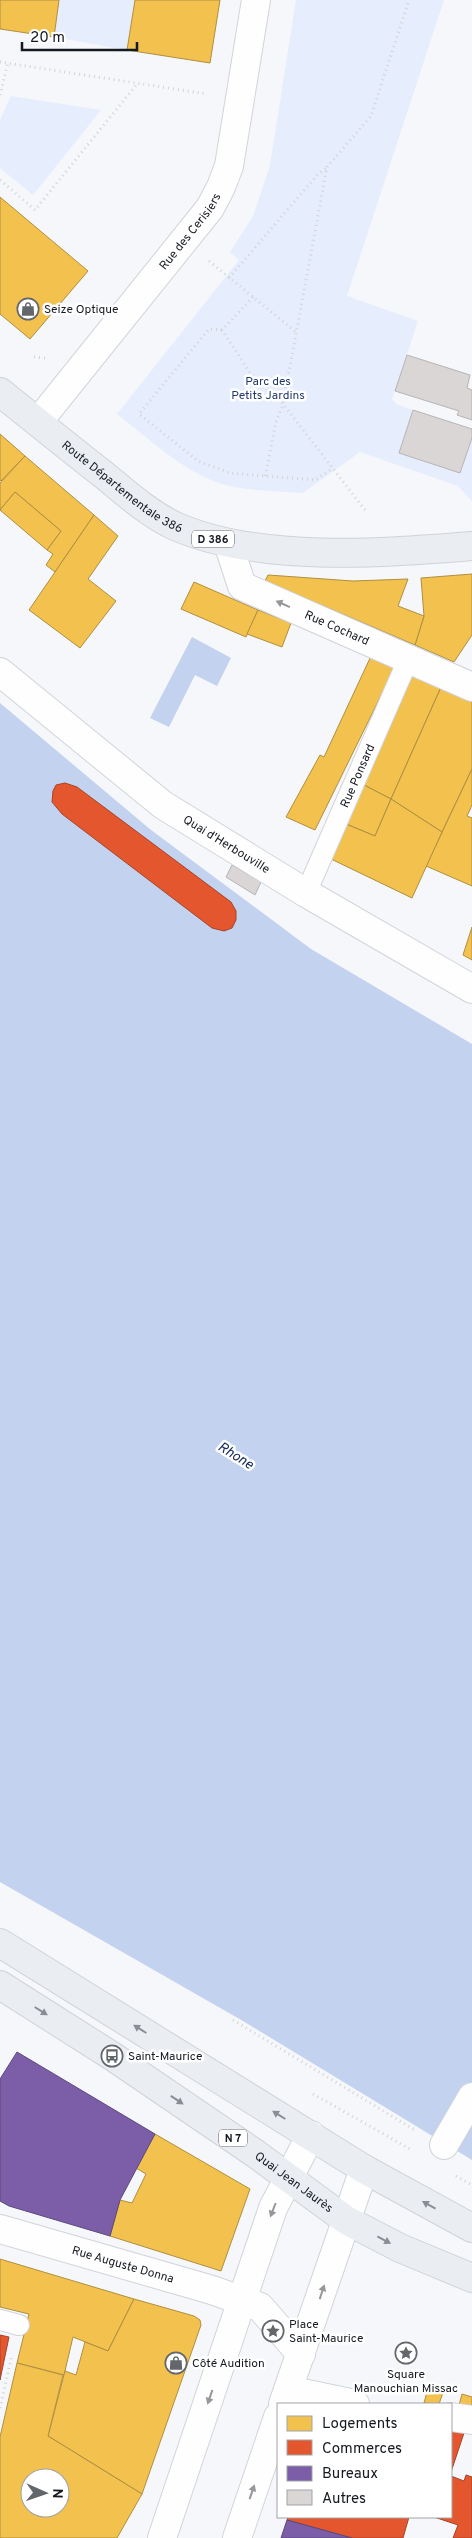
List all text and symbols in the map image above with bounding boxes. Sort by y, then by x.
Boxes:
scale bar [22,20,138,52]
text: 20 m [30,29,65,48]
street label: Rue des Cerisiers [156,191,225,274]
shop icon: Seize Optique [16,297,40,321]
place label: Seize Optique [44,302,118,318]
park label: Parc des Petits Jardins [231,374,305,404]
street label: Route Départementale 386 [58,438,185,537]
road number: D 386 [192,530,234,548]
one-way arrow [276,600,290,608]
street label: Rue Cochard [302,607,371,650]
street label: Rue Ponsard [337,742,379,810]
street label: Quai d'Herbouville [180,812,273,878]
water label: Rhone [214,1439,257,1474]
one-way arrow [35,2006,48,2015]
one-way arrow [134,2025,147,2034]
bus stop icon: Saint-Maurice [100,2044,124,2068]
place label: Saint-Maurice [128,2049,202,2065]
one-way arrow [170,2095,184,2105]
one-way arrow [272,2110,285,2119]
road number: N 7 [219,2130,247,2146]
street label: Quai Jean Jaurès [251,2149,336,2217]
one-way arrow [422,2200,436,2209]
one-way arrow [269,2203,277,2218]
one-way arrow [377,2236,391,2244]
street label: Rue Auguste Donna [70,2243,176,2288]
one-way arrow [319,2284,326,2299]
place label: Place Saint-Maurice [289,2317,363,2347]
place icon: Place Saint-Maurice [261,2319,285,2343]
place icon: Square Manouchian Missac [394,2341,418,2365]
shop icon: Côté Audition [164,2351,188,2375]
place label: Côté Audition [192,2356,265,2372]
place label: Square Manouchian Missac [354,2367,458,2397]
one-way arrow [206,2390,214,2405]
legend [277,2403,452,2518]
text: Logements [322,2415,398,2434]
text: Commerces [322,2440,402,2459]
text: Bureaux [322,2465,378,2484]
north arrow [20,2468,70,2518]
one-way arrow [249,2484,257,2499]
text: N [48,2488,65,2499]
text: Autres [322,2490,366,2509]

